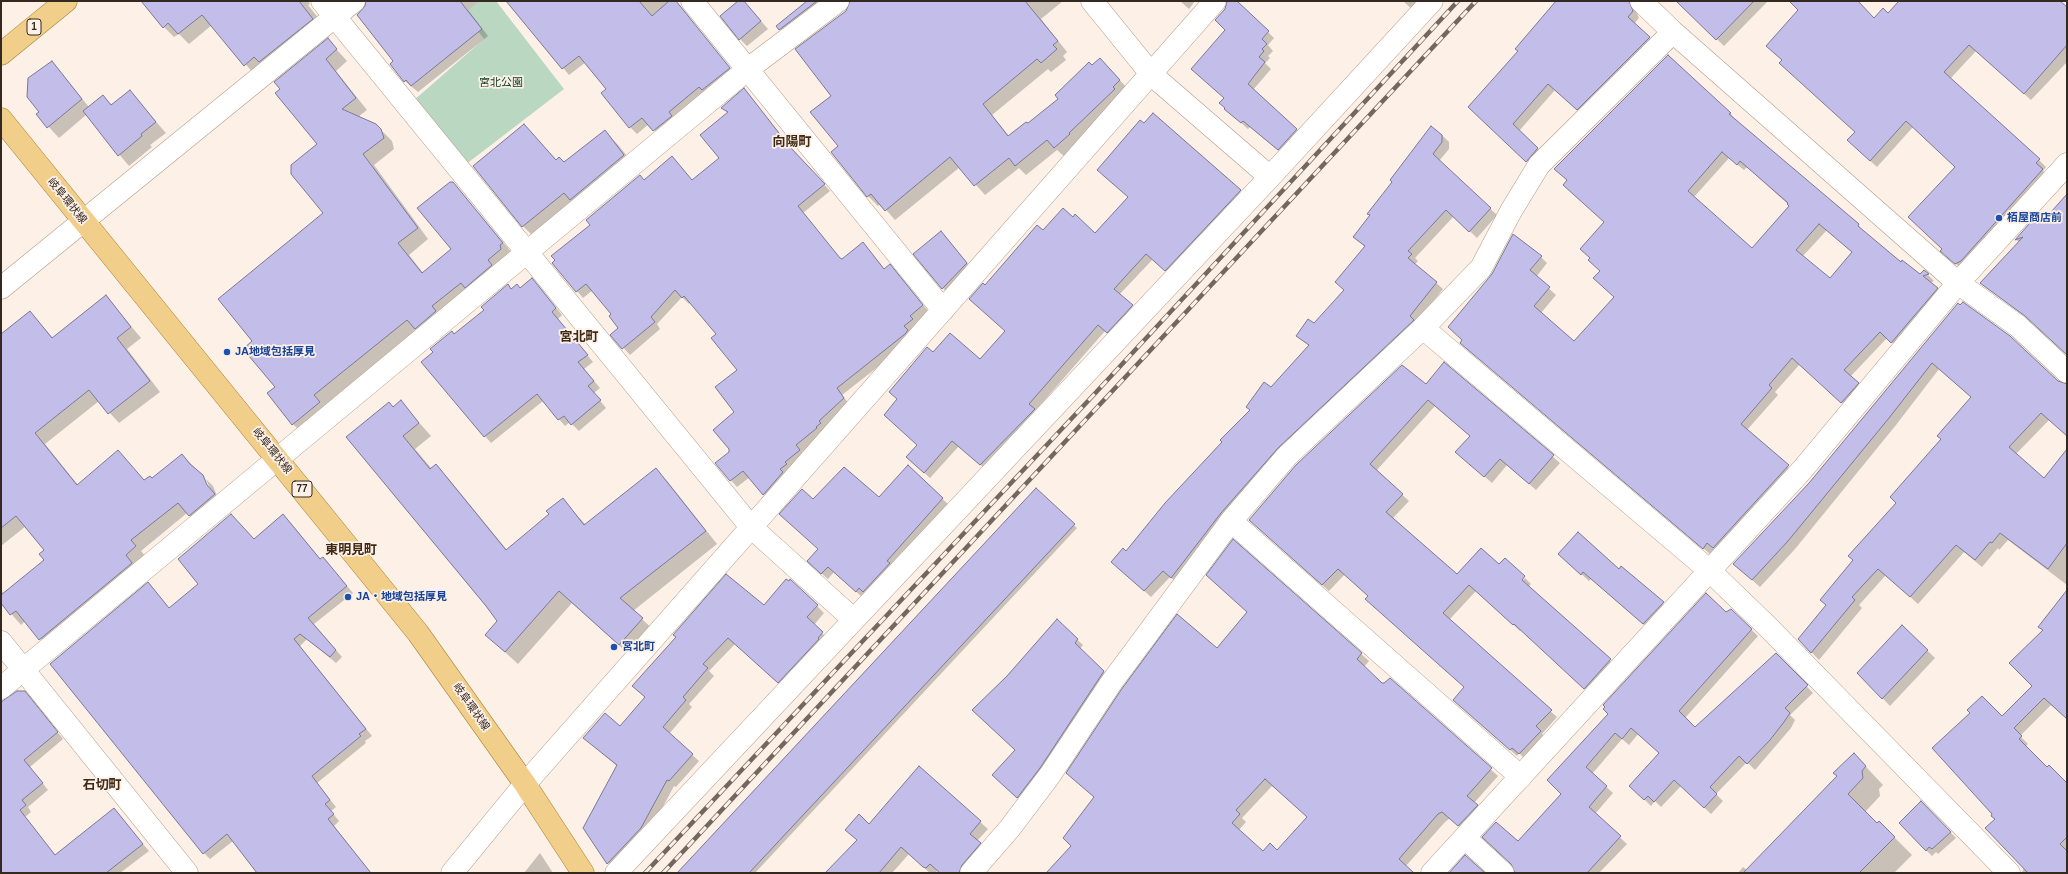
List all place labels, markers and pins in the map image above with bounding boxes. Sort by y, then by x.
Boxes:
place label: 栢屋商店前 [2007,211,2062,225]
marker: 栢屋商店前 [1994,213,2004,223]
place label: JA地域包括厚見 [235,345,315,359]
marker: JA地域包括厚見 [222,347,232,357]
place label: JA・地域包括厚見 [356,590,447,604]
marker: JA・地域包括厚見 [343,592,353,602]
place label: 宮北町 [622,640,655,654]
marker: 宮北町 [609,642,619,652]

